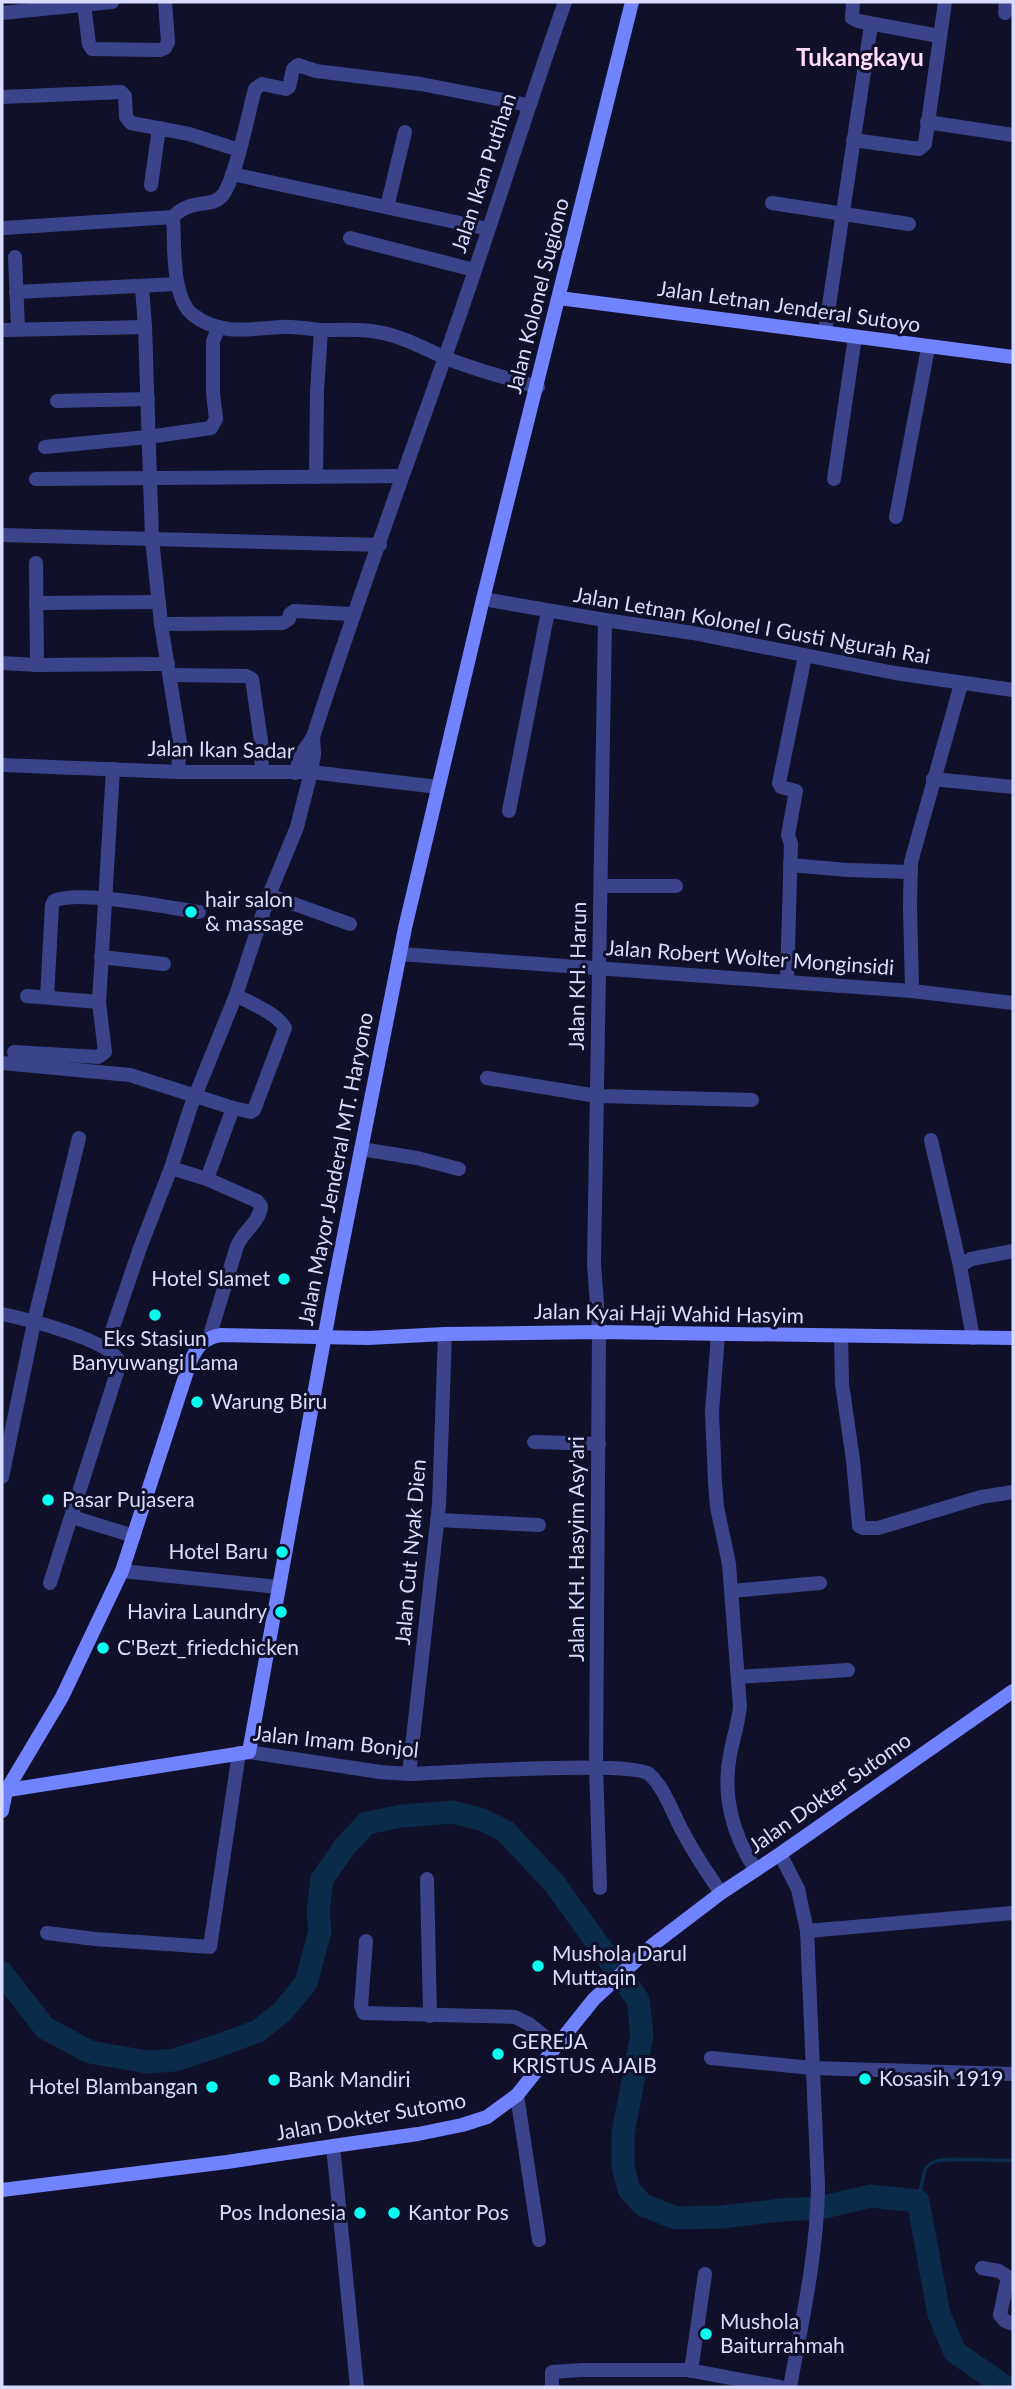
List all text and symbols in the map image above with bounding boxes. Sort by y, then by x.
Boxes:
district label: Tukangkayu [796,42,924,71]
street label: Jalan Ikan Putihan [445,90,520,256]
street label: Jalan Kolonel Sugiono [500,195,573,396]
street label: Jalan Letnan Jenderal Sutoyo [656,275,922,336]
street label: Jalan Letnan Kolonel I Gusti Ngurah Rai [572,581,932,668]
street label: Jalan Ikan Sadar [147,735,295,762]
place label: hair salon & massage [205,886,304,935]
street label: Jalan KH. Harun [563,901,590,1051]
marker: hair salon & massage [183,904,199,920]
street label: Jalan Robert Wolter Monginsidi [605,934,895,979]
street label: Jalan Mayor Jenderal MT. Haryono [292,1010,377,1327]
place label: Hotel Slamet [151,1265,270,1290]
marker: Hotel Slamet [276,1271,292,1287]
street label: Jalan Kyai Haji Wahid Hasyim [534,1298,804,1327]
marker: Eks Stasiun Banyuwangi Lama [147,1307,163,1323]
place label: Eks Stasiun Banyuwangi Lama [72,1325,238,1374]
place label: Warung Biru [211,1388,327,1413]
marker: Warung Biru [189,1394,205,1410]
street label: Jalan KH. Hasyim Asy'ari [563,1436,588,1662]
street label: Jalan Cut Nyak Dien [389,1458,430,1646]
place label: Pasar Pujasera [62,1486,195,1511]
marker: Pasar Pujasera [40,1492,56,1508]
place label: Hotel Baru [168,1538,268,1563]
marker: Hotel Baru [274,1544,290,1560]
place label: Havira Laundry [127,1598,267,1623]
marker: Havira Laundry [273,1604,289,1620]
place label: C'Bezt_friedchicken [117,1634,299,1659]
marker: C'Bezt_friedchicken [95,1640,111,1656]
street label: Jalan Imam Bonjol [252,1719,420,1762]
street label: Jalan Dokter Sutomo [743,1726,915,1857]
place label: Mushola Darul Muttaqin [552,1940,687,1989]
marker: Mushola Darul Muttaqin [530,1958,546,1974]
place label: GEREJA KRISTUS AJAIB [512,2028,657,2077]
marker: GEREJA KRISTUS AJAIB [490,2046,506,2062]
place label: Kosasih 1919 [879,2065,1004,2090]
place label: Bank Mandiri [288,2066,410,2091]
marker: Kosasih 1919 [857,2071,873,2087]
marker: Bank Mandiri [266,2072,282,2088]
place label: Hotel Blambangan [29,2073,198,2098]
marker: Hotel Blambangan [204,2079,220,2095]
street label: Jalan Dokter Sutomo [274,2086,468,2145]
place label: Pos Indonesia [219,2199,346,2224]
place label: Kantor Pos [408,2199,509,2224]
marker: Pos Indonesia [352,2205,368,2221]
marker: Kantor Pos [386,2205,402,2221]
place label: Mushola Baiturrahmah [720,2308,845,2357]
marker: Mushola Baiturrahmah [698,2326,714,2342]

